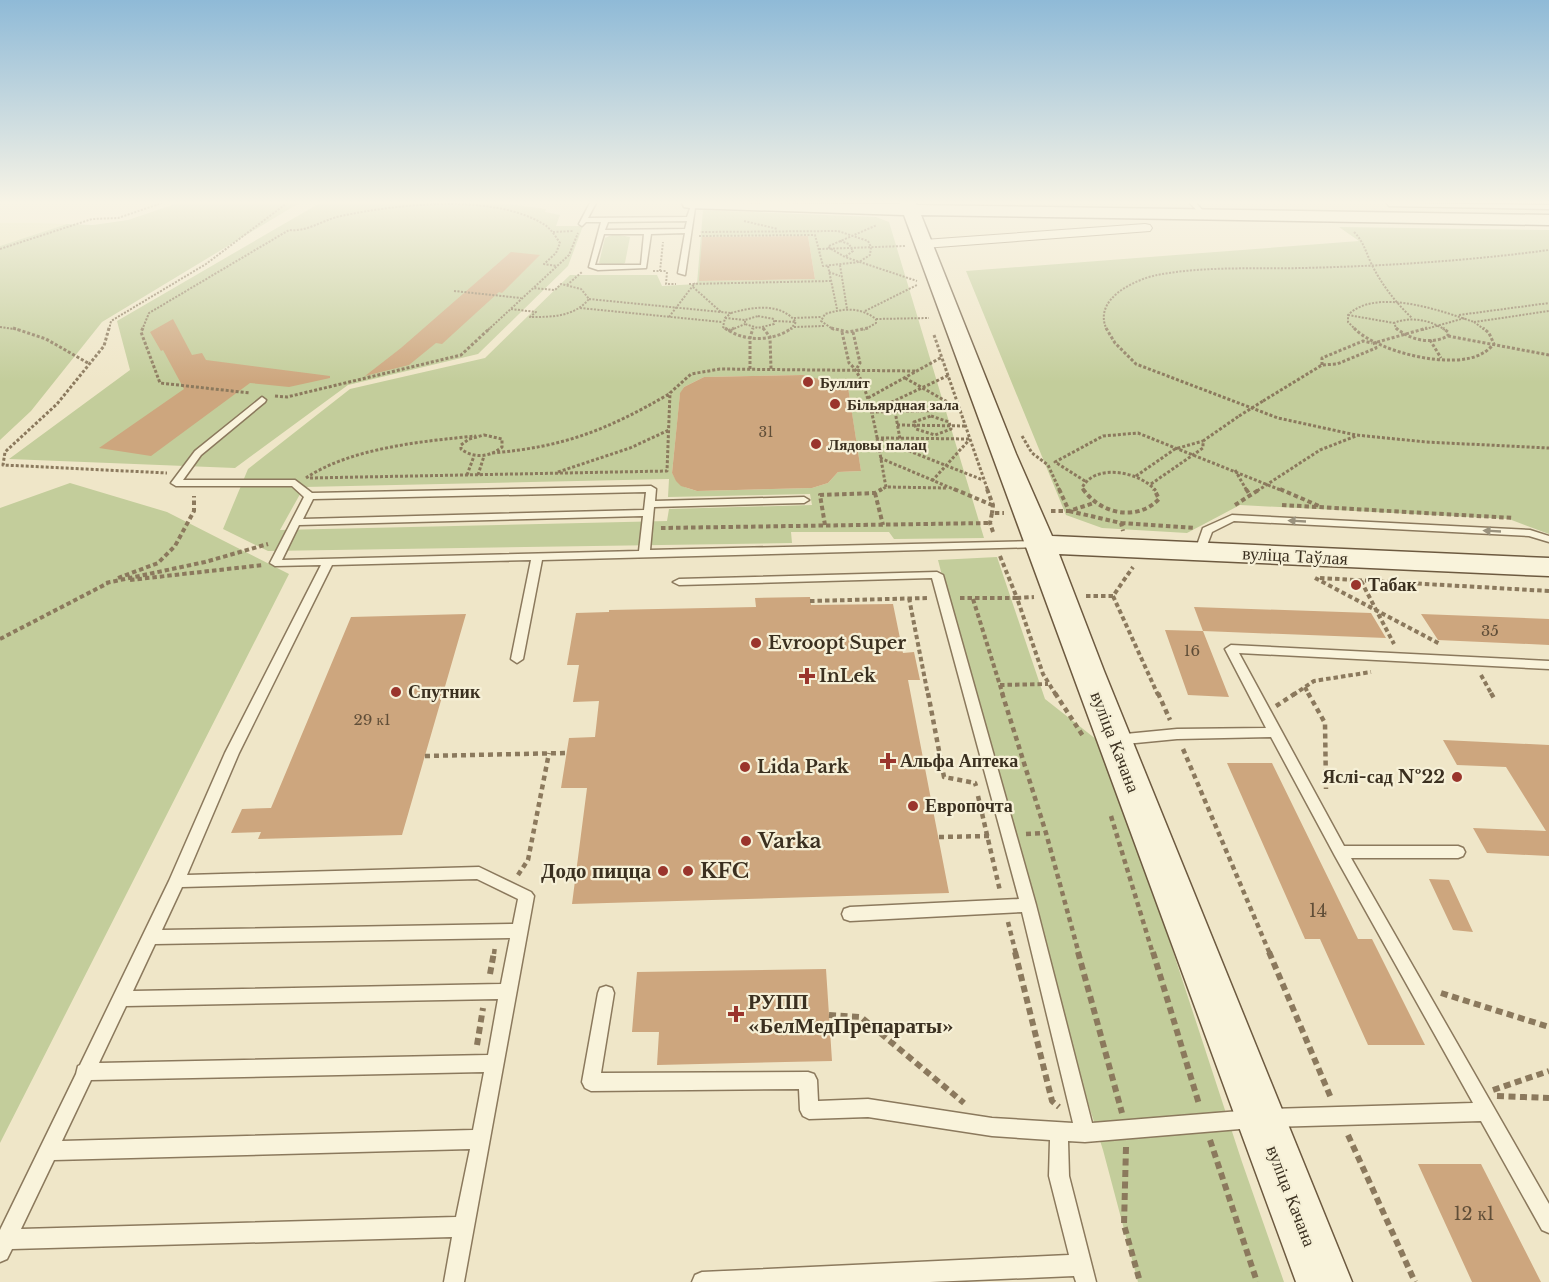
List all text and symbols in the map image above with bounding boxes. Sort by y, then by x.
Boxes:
place label: Буллит [820,373,870,392]
marker: Буллит [801,375,815,389]
place label: Більярдная зала [847,395,960,414]
marker: Більярдная зала [828,397,842,411]
house number: 31 [759,423,773,441]
place label: Лядовы палац [828,435,927,454]
marker: Лядовы палац [809,437,823,451]
one-way arrow [1287,517,1306,526]
one-way arrow [1482,527,1501,536]
street label: вуліца Таўлая [1242,542,1348,570]
place label: Табак [1368,574,1418,596]
marker: Табак [1349,578,1363,592]
house number: 35 [1481,621,1499,640]
place label: Evroopt Super [768,632,906,654]
marker: Evroopt Super [749,636,763,650]
house number: 16 [1184,641,1200,660]
place label: InLek [819,665,877,687]
marker: InLek [800,669,814,683]
place label: Спутник [408,681,481,703]
marker: Спутник [389,685,403,699]
street label: вуліца Качана [1086,688,1144,796]
house number: 29 к1 [353,710,391,729]
place label: Альфа Аптека [900,750,1018,772]
marker: Альфа Аптека [881,754,895,768]
place label: Lida Park [757,756,850,778]
marker: Lida Park [738,760,752,774]
place label: Яслі-сад №22 [1322,766,1445,788]
marker: Яслі-сад №22 [1450,770,1464,784]
place label: Европочта [925,795,1013,817]
marker: Европочта [906,799,920,813]
place label: Varka [757,828,821,854]
marker: Varka [739,834,753,848]
place label: Додо пицца [541,858,651,884]
place label: KFC [700,858,749,884]
marker: Додо пицца [656,864,670,878]
marker: KFC [681,864,695,878]
house number: 14 [1309,900,1327,922]
place label: РУПП «БелМедПрепараты» [748,989,954,1039]
marker: РУПП «БелМедПрепараты» [729,1007,743,1021]
street label: вуліца Качана [1262,1142,1320,1250]
house number: 12 к1 [1453,1203,1495,1225]

